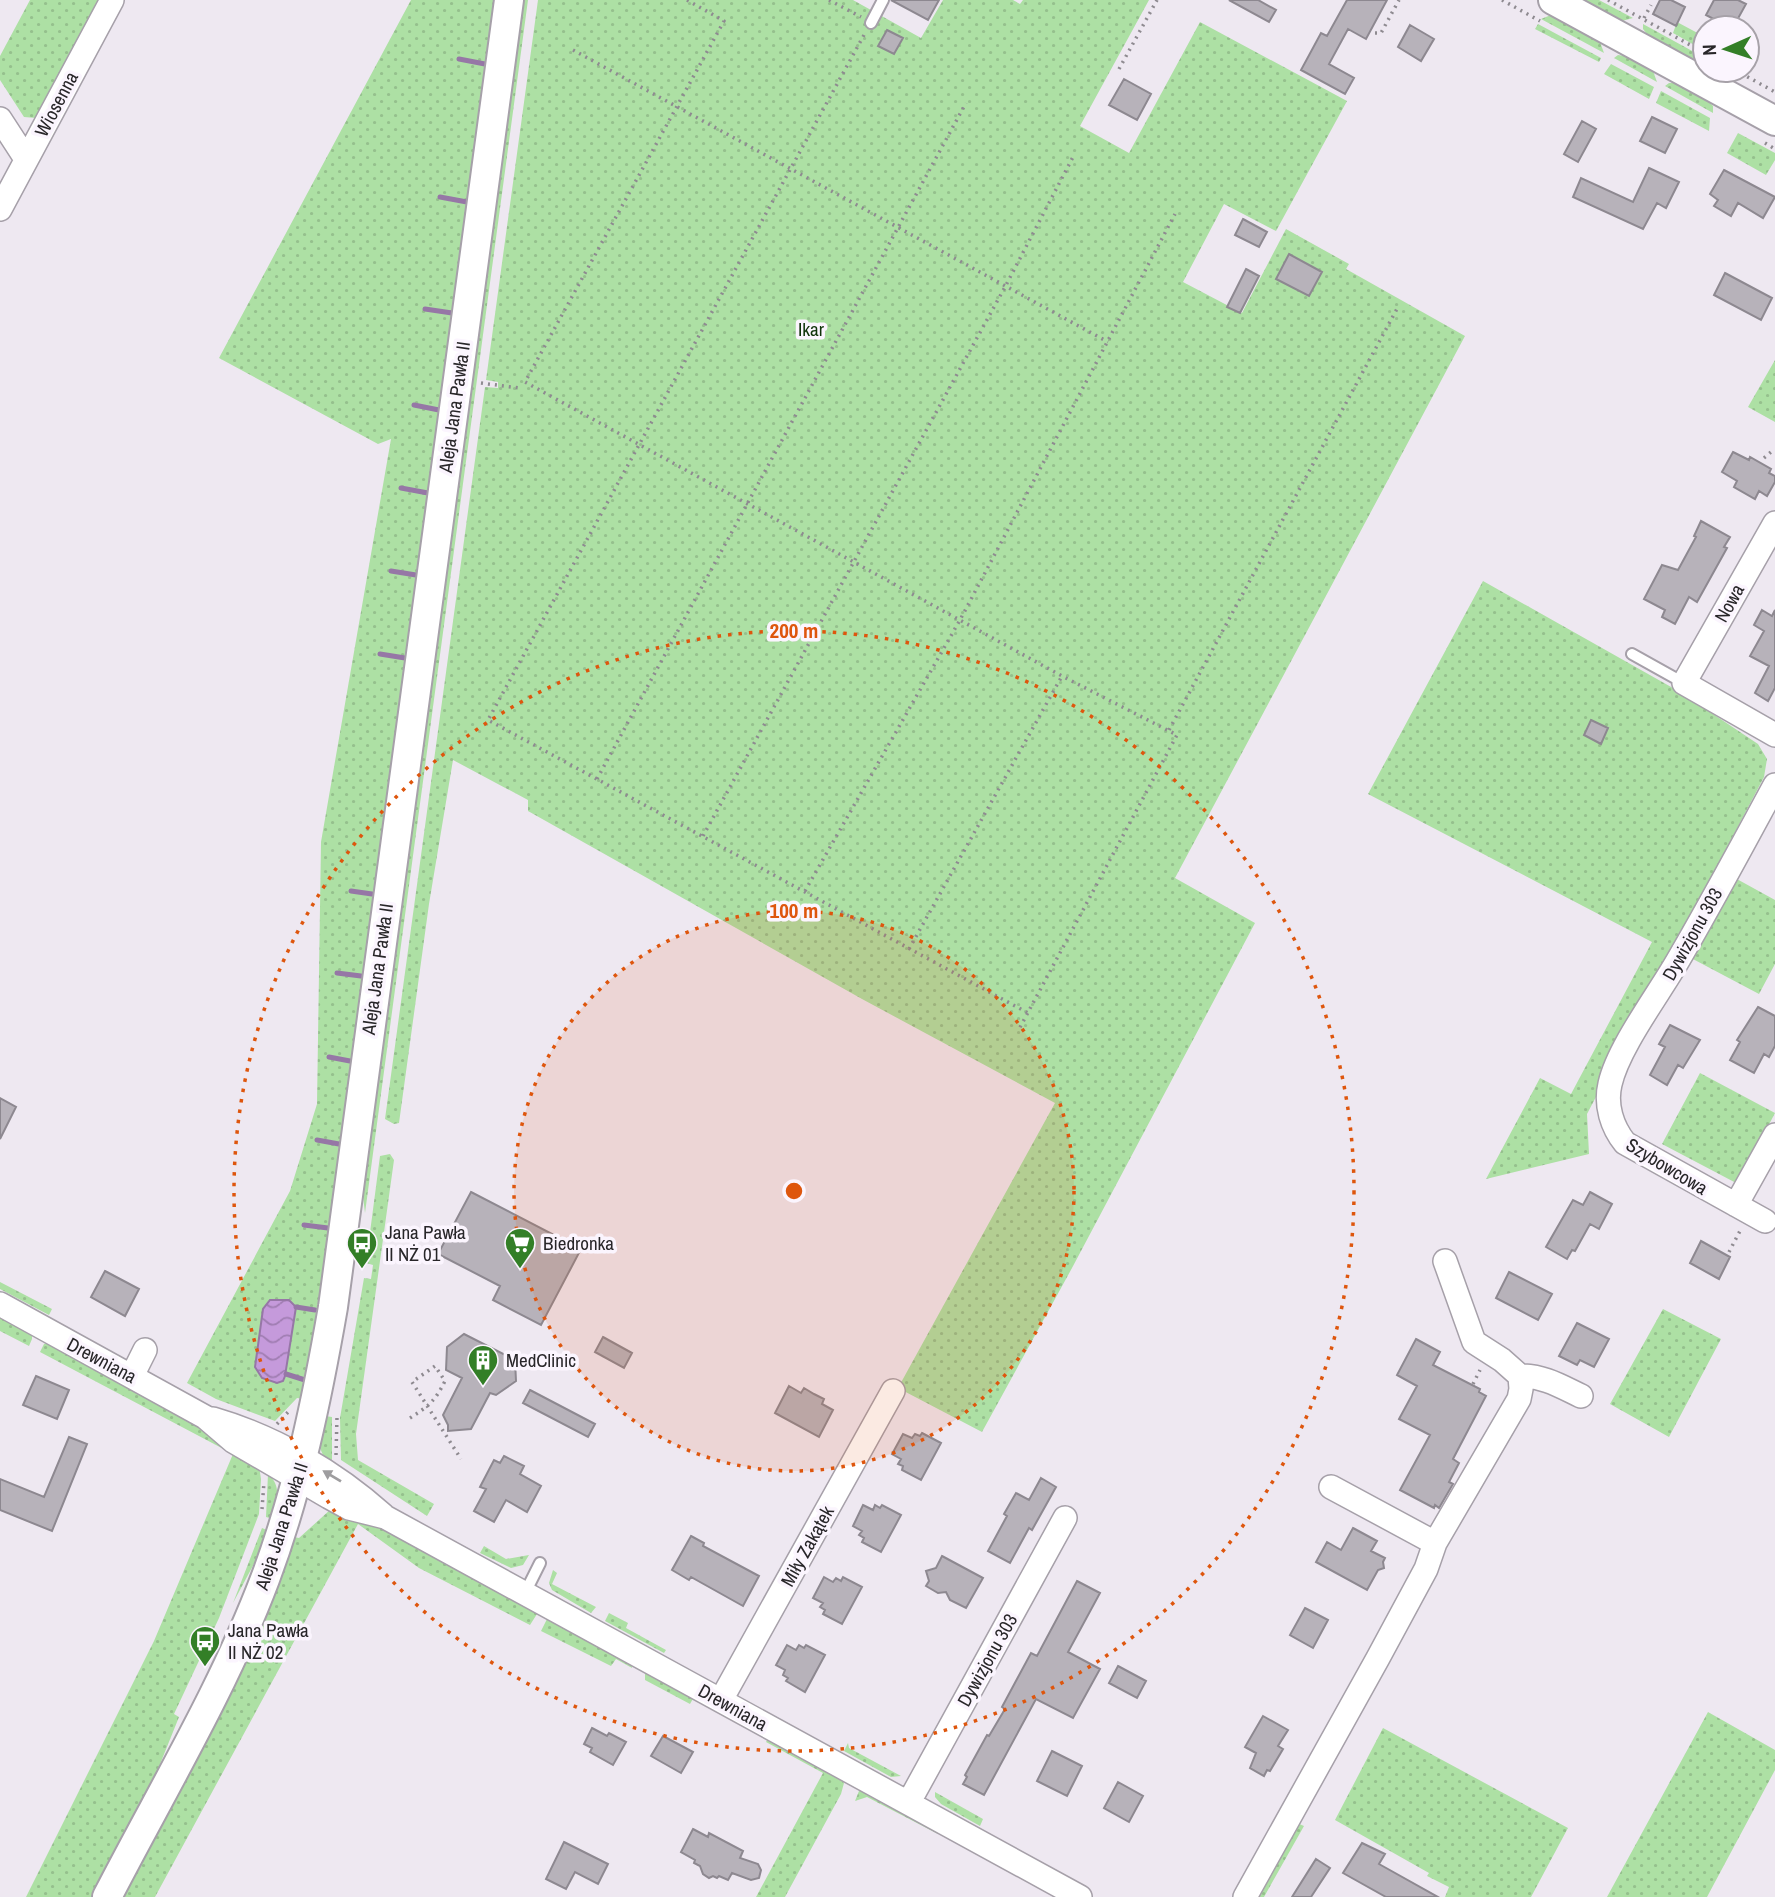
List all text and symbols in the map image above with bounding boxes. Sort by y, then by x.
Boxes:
north arrow [1691,14,1761,84]
text: N [1696,44,1722,56]
street label: Wiosenna [28,67,84,141]
park label: Ikar [798,316,825,342]
street label: Aleja Jana Pawła II [432,340,476,475]
street label: Nowa [1708,579,1750,627]
text: 200 m [770,616,818,645]
street label: Dywizjonu 303 [1656,883,1728,985]
text: 100 m [770,896,818,925]
street label: Aleja Jana Pawła II [355,902,399,1037]
street label: Szybowcowa [1621,1131,1713,1201]
centre of rings [782,1179,806,1203]
place label: Jana Pawła II NŻ 01 [385,1219,466,1267]
bus stop icon: Jana Pawła II NŻ 01 [345,1226,379,1270]
supermarket icon: Biedronka [503,1226,537,1270]
place label: Biedronka [543,1230,614,1256]
street label: Drewniana [63,1331,142,1389]
building icon: MedClinic [466,1343,500,1387]
place label: MedClinic [506,1347,576,1373]
street label: Aleja Jana Pawła II [248,1459,314,1594]
one-way arrow [322,1469,341,1482]
street label: Miły Zakątek [774,1501,840,1591]
street label: Dywizjonu 303 [951,1609,1023,1711]
place label: Jana Pawła II NŻ 02 [228,1617,309,1665]
bus stop icon: Jana Pawła II NŻ 02 [188,1624,222,1668]
street label: Drewniana [694,1677,773,1737]

